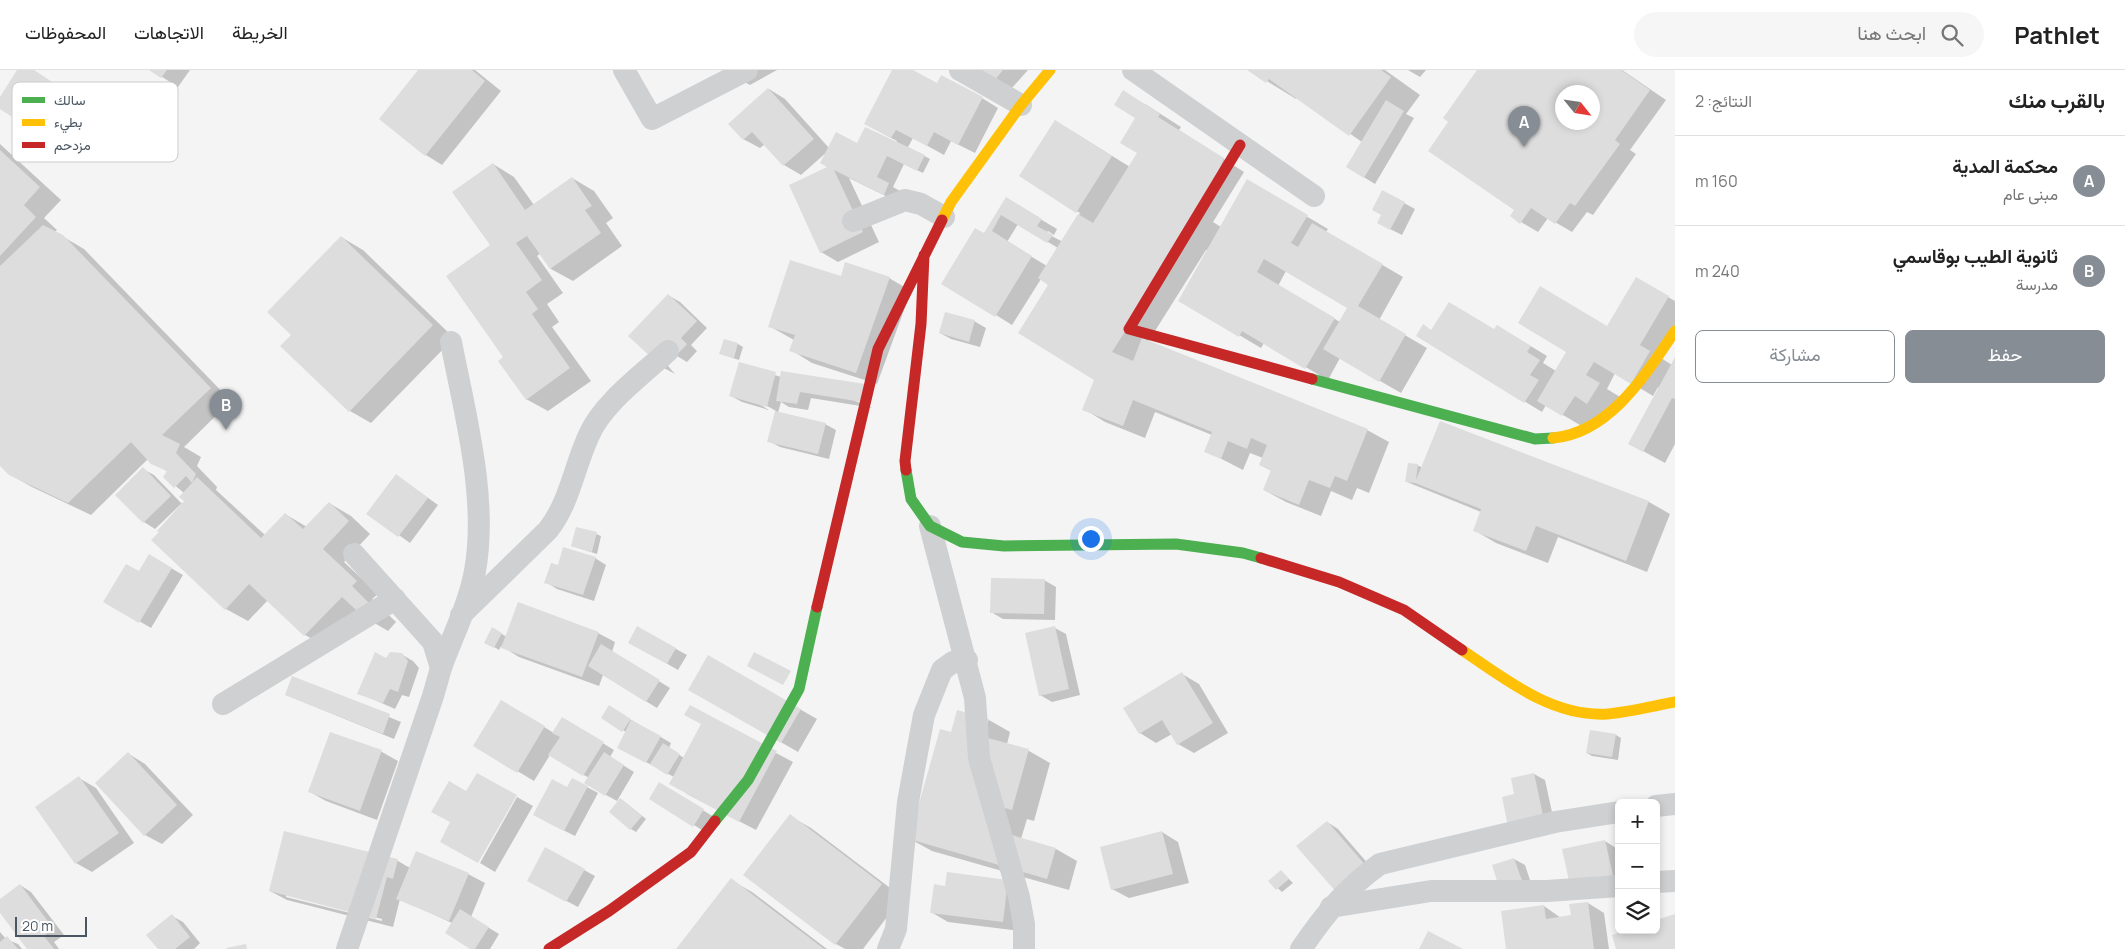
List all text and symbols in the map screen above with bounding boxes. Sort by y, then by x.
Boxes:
search box [1634,12,1984,57]
text: Pathlet [2014,18,2100,51]
text: المحفوظات [25,20,106,44]
text: الاتجاهات [134,20,204,44]
text: الخريطة [232,20,288,44]
text: ابحث هنا [1857,20,1926,46]
icon: search [1938,21,1966,49]
legend [12,82,178,162]
north arrow [1555,85,1600,130]
text: بالقرب منك [2009,86,2105,114]
text: سالك [54,90,85,109]
text: النتائج: 2 [1695,90,1752,112]
pin: A [1508,106,1540,147]
text: بطيء [54,112,82,134]
text: مزدحم [54,135,91,154]
text: محكمة المدية [1952,153,2058,179]
text: 160 m [1695,170,1738,192]
text: A [2084,170,2094,192]
text: مبنى عام [2003,183,2058,205]
text: ثانوية الطيب بوقاسمي [1893,243,2058,269]
text: 240 m [1695,260,1740,282]
text: B [2084,260,2094,282]
text: مدرسة [2016,273,2058,295]
button: مشاركة [1695,330,1895,383]
button: حفظ [1905,330,2105,383]
pin: B [210,389,242,430]
your location [1078,526,1104,552]
map controls [1615,799,1660,934]
button: + [1615,799,1660,844]
button: − [1615,844,1660,889]
button: layers [1615,889,1660,934]
scale bar [15,914,88,937]
text: 20 m [22,916,53,935]

